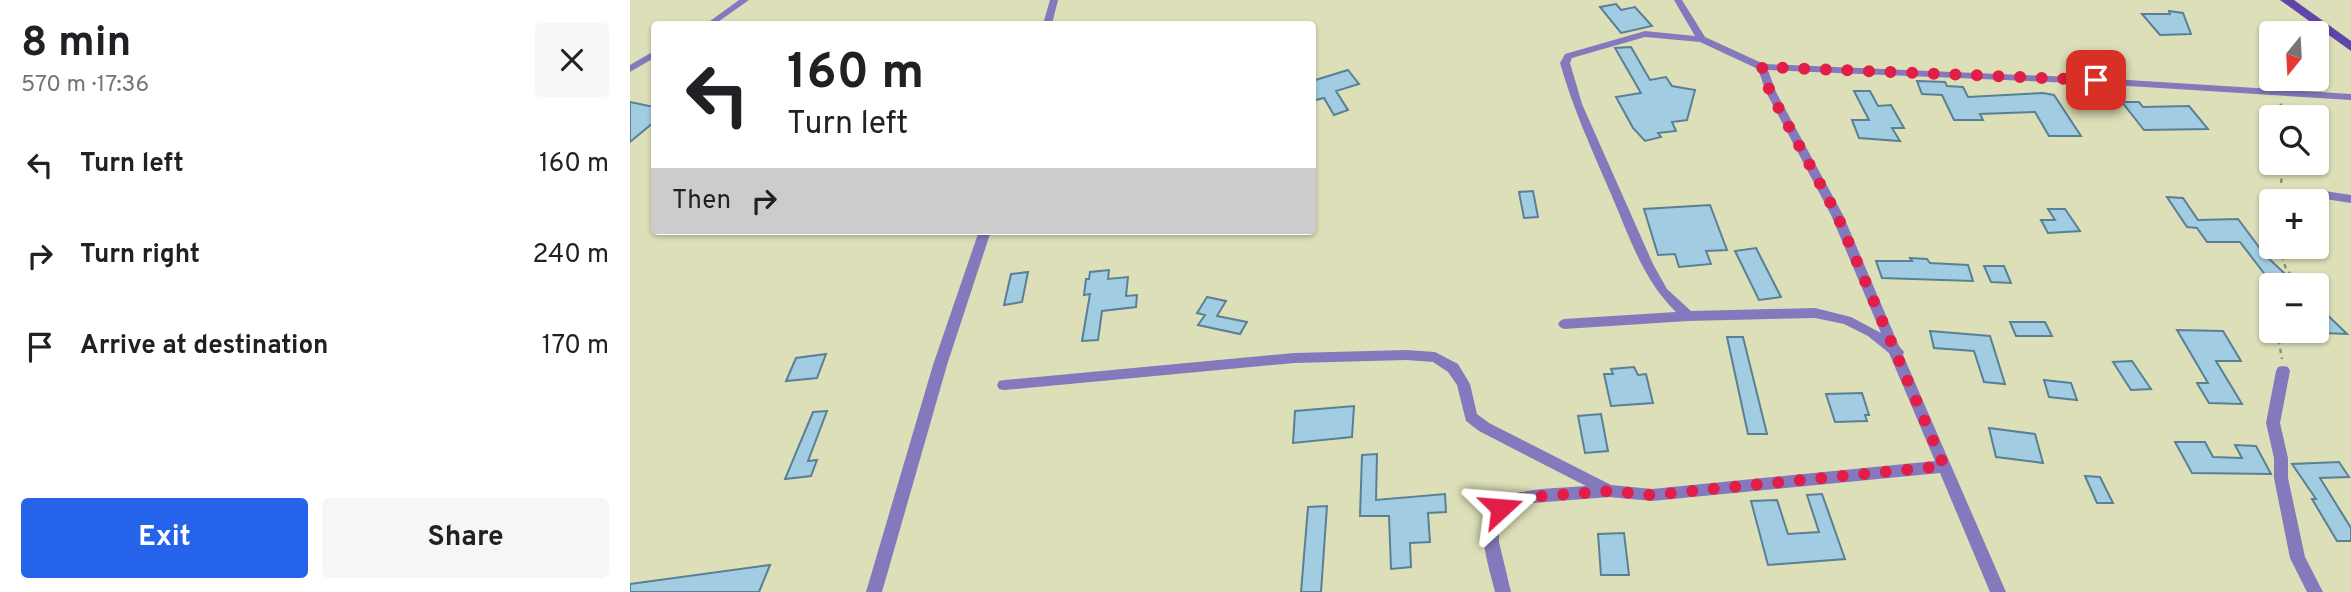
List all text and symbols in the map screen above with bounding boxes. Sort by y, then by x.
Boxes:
text: 8 min [21,18,131,71]
north arrow [2259,21,2329,91]
map controls [2259,21,2329,343]
button: close [535,23,609,97]
text: 160 m [787,44,924,106]
icon: left [672,49,763,140]
pin [2066,50,2126,110]
icon: arrive [2077,61,2115,99]
text: 570 m · 17:36 [21,71,149,100]
text: Turn left [787,105,908,145]
button: search [2259,105,2329,175]
icon: left [21,146,59,184]
text: Turn left [80,148,184,181]
text: 160 m [539,148,609,181]
icon: right [745,182,783,220]
text: Then [672,185,731,218]
button: + [2259,189,2329,259]
icon: right [21,237,59,275]
text: Turn right [80,239,200,272]
text: 240 m [532,239,609,272]
button: − [2259,273,2329,343]
icon: arrive [21,328,59,366]
text: Arrive at destination [80,330,328,363]
text: 170 m [542,330,609,363]
position arrow [1464,471,1538,545]
button: Exit [21,498,308,578]
button: Share [322,498,609,578]

